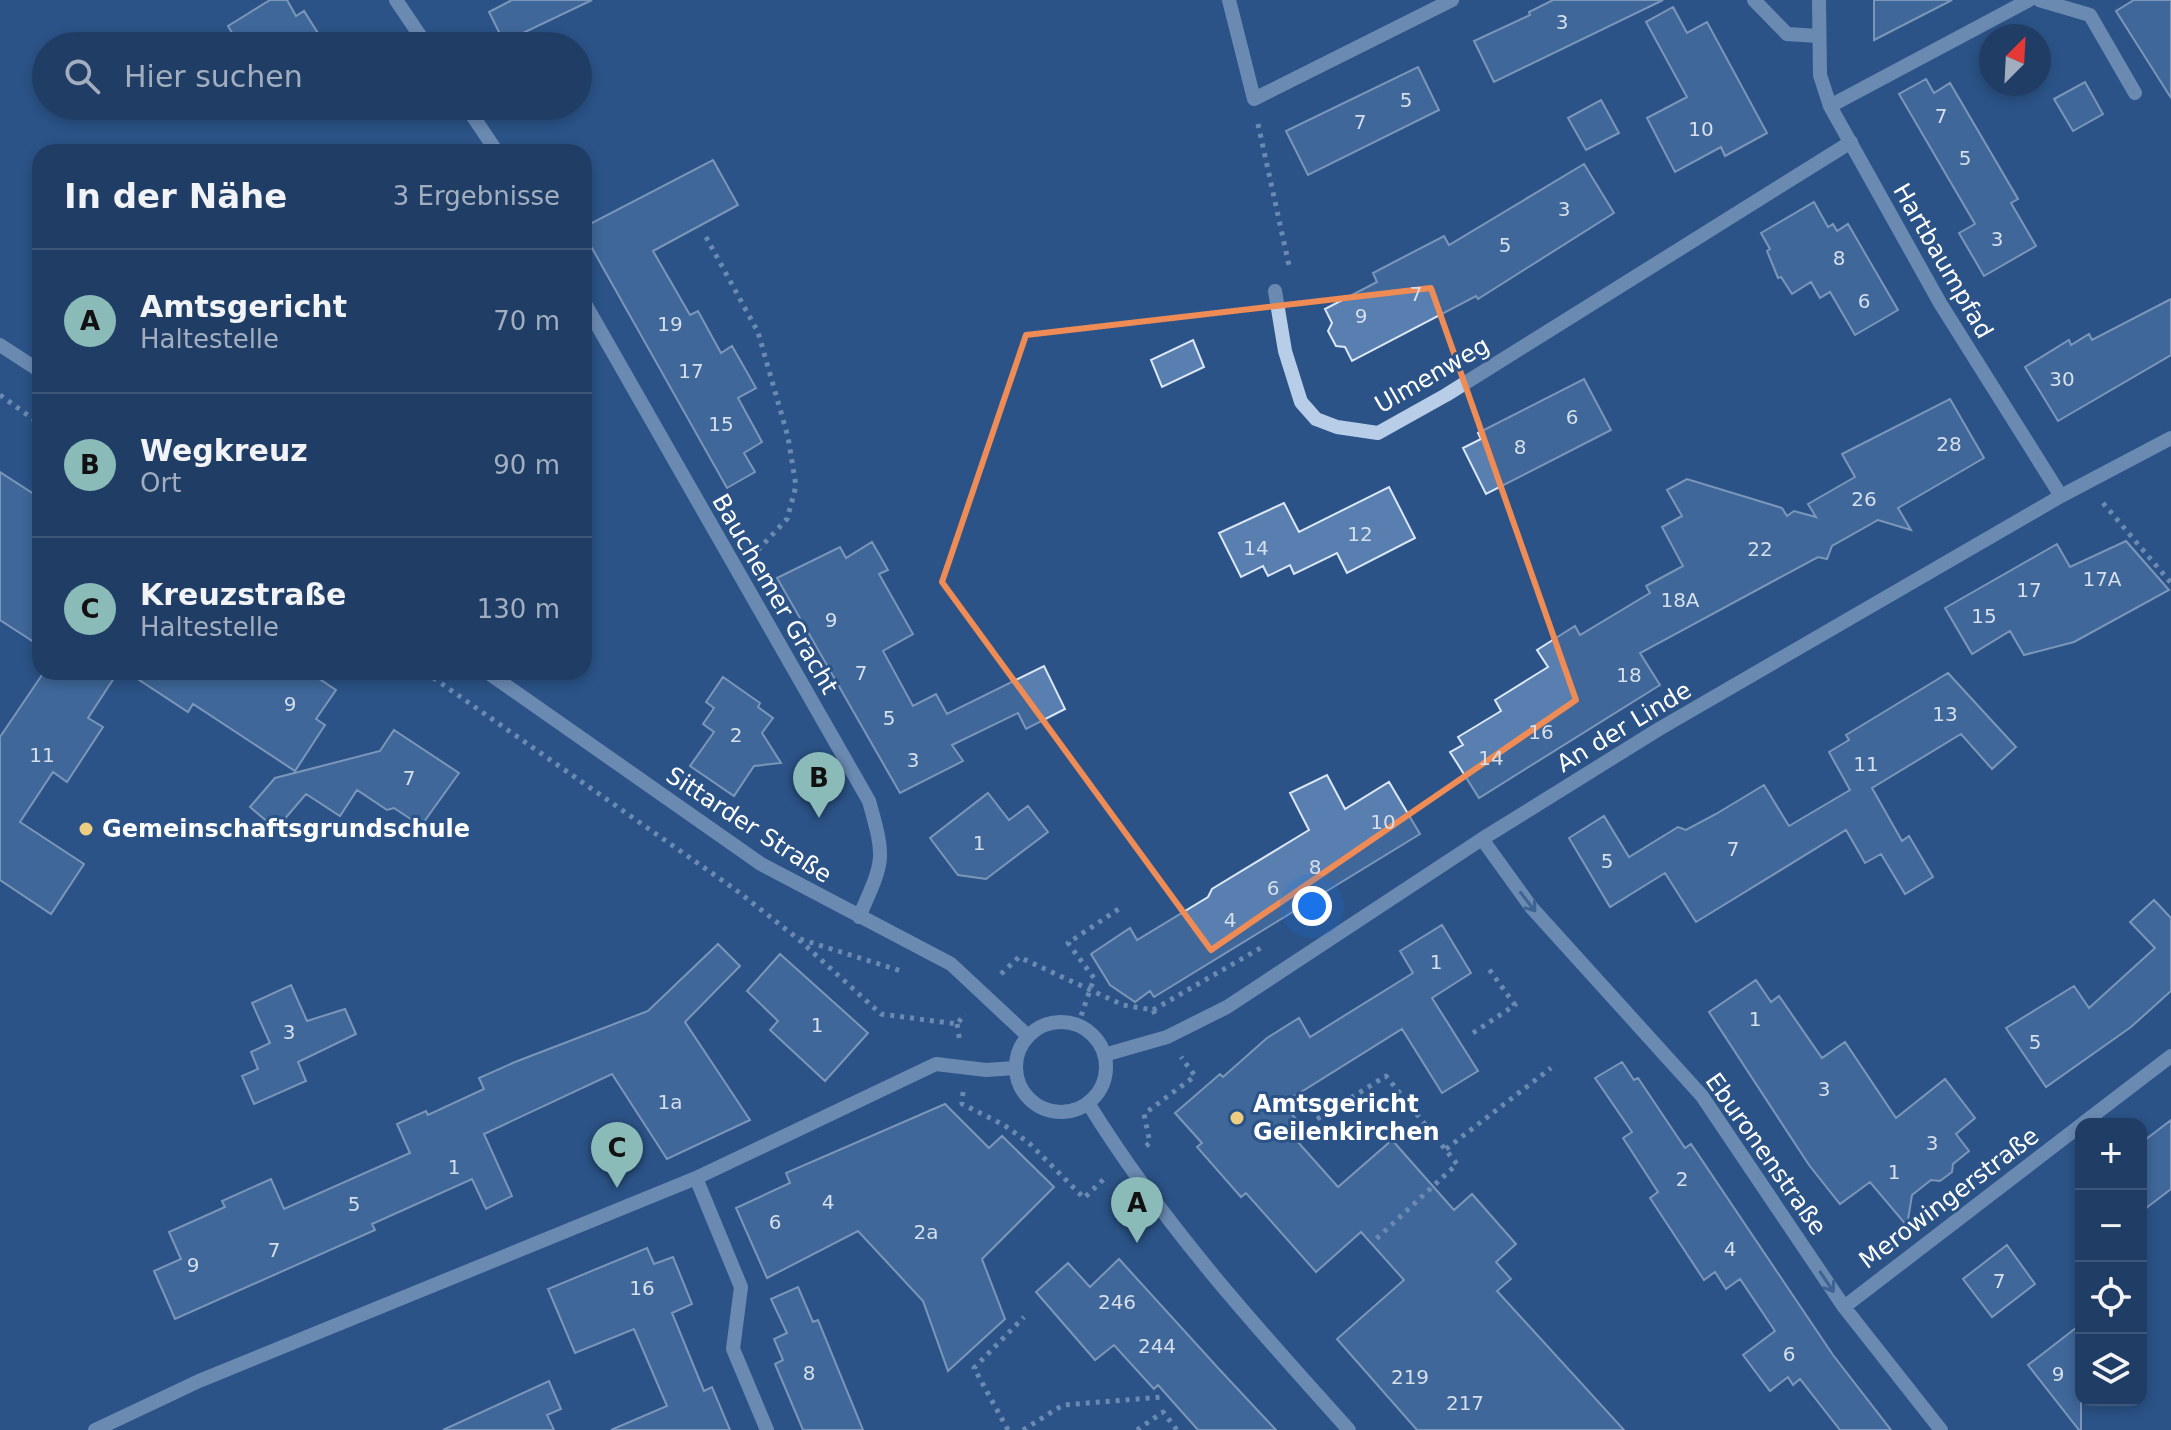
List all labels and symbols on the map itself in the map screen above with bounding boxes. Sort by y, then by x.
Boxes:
house number: 3 [1556,10,1568,34]
north arrow [1979,24,2051,96]
house number: 5 [1400,88,1412,112]
house number: 7 [1935,104,1947,128]
house number: 7 [1354,110,1366,134]
house number: 10 [1688,117,1714,141]
house number: 5 [1959,146,1971,170]
street label: Hartbaumpfad [1887,179,1999,343]
house number: 3 [1558,197,1570,221]
house number: 3 [1991,227,2003,251]
house number: 5 [1499,233,1511,257]
house number: 8 [1833,246,1845,270]
house number: 7 [1410,282,1422,306]
house number: 6 [1858,289,1870,313]
house number: 9 [1355,304,1367,328]
house number: 19 [657,312,683,336]
street label: Ulmenweg [1370,331,1494,419]
house number: 17 [678,359,704,383]
house number: 30 [2049,367,2075,391]
house number: 6 [1566,405,1578,429]
house number: 15 [708,412,734,436]
house number: 28 [1936,432,1962,456]
house number: 8 [1514,435,1526,459]
house number: 26 [1851,487,1877,511]
street label: Bauchemer Gracht [706,489,844,699]
house number: 12 [1347,522,1373,546]
house number: 14 [1243,536,1269,560]
house number: 22 [1747,537,1773,561]
house number: 17A [2082,567,2122,591]
house number: 17 [2016,578,2042,602]
house number: 18A [1660,588,1700,612]
house number: 15 [1971,604,1997,628]
house number: 9 [825,608,837,632]
house number: 7 [855,661,867,685]
house number: 18 [1616,663,1642,687]
street label: An der Linde [1552,676,1696,778]
house number: 9 [284,692,296,716]
house number: 13 [1932,702,1958,726]
house number: 5 [883,706,895,730]
house number: 16 [1528,720,1554,744]
house number: 2 [730,723,742,747]
house number: 11 [29,743,55,767]
house number: 14 [1478,746,1504,770]
house number: 3 [907,748,919,772]
pin: B [793,752,845,818]
house number: 11 [1853,752,1879,776]
street label: Sittarder Straße [661,761,837,889]
house number: 7 [403,766,415,790]
house number: 10 [1370,810,1396,834]
place label: Gemeinschaftsgrundschule [102,815,470,843]
marker: Gemeinschaftsgrundschule [77,820,95,838]
house number: 1 [973,831,985,855]
house number: 7 [1727,837,1739,861]
house number: 5 [1601,849,1613,873]
house number: 8 [1309,855,1321,879]
house number: 6 [1267,876,1279,900]
your location [1292,886,1332,926]
one-way arrow [1520,891,1537,912]
house number: 4 [1224,908,1236,932]
house number: 1 [1430,950,1442,974]
house number: 1 [1749,1007,1761,1031]
house number: 1 [811,1013,823,1037]
house number: 3 [283,1020,295,1044]
house number: 5 [2029,1030,2041,1054]
street label: Eburonenstraße [1700,1068,1832,1240]
house number: 3 [1818,1077,1830,1101]
house number: 1a [658,1090,682,1114]
place label: Amtsgericht Geilenkirchen [1253,1090,1440,1146]
marker: Amtsgericht Geilenkirchen [1228,1109,1246,1127]
street label: Merowingerstraße [1854,1121,2044,1275]
pin: C [591,1122,643,1188]
house number: 3 [1926,1131,1938,1155]
house number: 1 [448,1155,460,1179]
house number: 1 [1888,1160,1900,1184]
house number: 2 [1676,1167,1688,1191]
pin: A [1111,1177,1163,1243]
house number: 4 [822,1190,834,1214]
house number: 5 [348,1192,360,1216]
house number: 6 [769,1210,781,1234]
house number: 2a [914,1220,938,1244]
house number: 4 [1724,1237,1736,1261]
house number: 7 [268,1238,280,1262]
house number: 9 [187,1253,199,1277]
house number: 7 [1993,1269,2005,1293]
one-way arrow [1819,1270,1835,1292]
house number: 16 [629,1276,655,1300]
house number: 246 [1098,1290,1136,1314]
house number: 244 [1138,1334,1176,1358]
house number: 6 [1783,1342,1795,1366]
house number: 8 [803,1361,815,1385]
house number: 9 [2052,1362,2064,1386]
house number: 219 [1391,1365,1429,1389]
house number: 217 [1446,1391,1484,1415]

